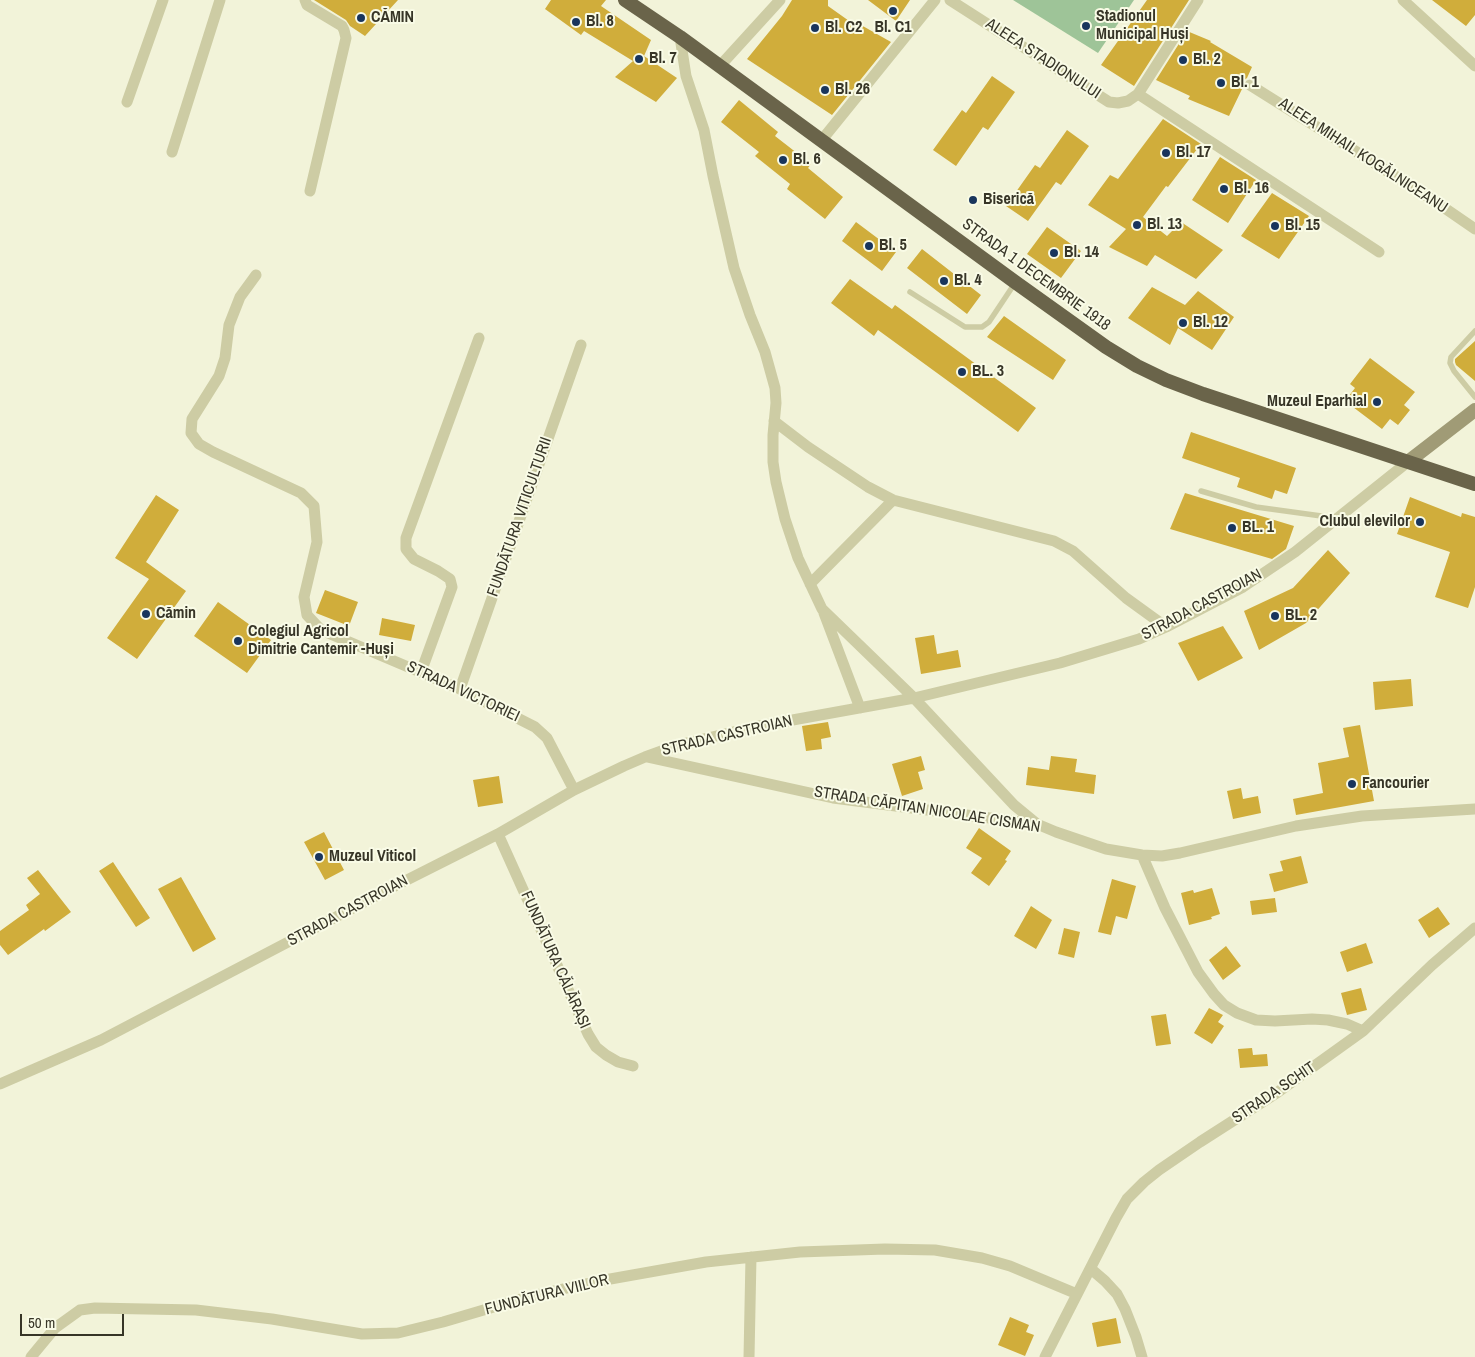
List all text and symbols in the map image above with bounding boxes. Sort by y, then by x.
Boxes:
marker: Bl. C1 [887,5,899,17]
place label: Stadionul Municipal Huși [1096,7,1189,45]
place label: CĂMIN [371,8,414,28]
marker: CĂMIN [355,12,367,24]
place label: Bl. 8 [586,12,614,32]
street label: ALEEA STADIONULUI [982,15,1104,103]
marker: Bl. 8 [570,16,582,28]
place label: Bl. C2 [825,18,862,38]
place label: Bl. C1 [874,18,912,38]
marker: Stadionul Municipal Huși [1080,20,1092,32]
marker: Bl. C2 [809,22,821,34]
place label: Bl. 7 [649,49,677,69]
place label: Bl. 2 [1193,50,1221,70]
marker: Bl. 7 [633,53,645,65]
marker: Bl. 2 [1177,54,1189,66]
place label: Bl. 1 [1231,73,1259,93]
marker: Bl. 1 [1215,77,1227,89]
place label: Bl. 26 [835,80,870,100]
marker: Bl. 26 [819,84,831,96]
street label: ALEEA MIHAIL KOGĂLNICEANU [1275,94,1451,218]
place label: Bl. 17 [1176,143,1211,163]
marker: Bl. 17 [1160,147,1172,159]
place label: Bl. 6 [793,150,821,170]
marker: Bl. 6 [777,154,789,166]
place label: Bl. 16 [1234,179,1269,199]
marker: Bl. 16 [1218,183,1230,195]
place label: Biserică [983,190,1034,210]
marker: Biserică [967,194,979,206]
street label: STRADA 1 DECEMBRIE 1918 [958,215,1114,335]
place label: Bl. 13 [1147,215,1182,235]
place label: Bl. 15 [1285,216,1320,236]
marker: Bl. 13 [1131,219,1143,231]
marker: Bl. 15 [1269,220,1281,232]
place label: Bl. 5 [879,236,907,256]
marker: Bl. 5 [863,240,875,252]
place label: Bl. 14 [1064,243,1099,263]
marker: Bl. 14 [1048,247,1060,259]
place label: Bl. 4 [954,271,982,291]
marker: Bl. 4 [938,275,950,287]
place label: Bl. 12 [1193,313,1228,333]
marker: Bl. 12 [1177,317,1189,329]
place label: BL. 3 [972,362,1004,382]
marker: BL. 3 [956,366,968,378]
place label: Muzeul Eparhial [1267,392,1367,412]
marker: Muzeul Eparhial [1371,396,1383,408]
street label: FUNDĂTURA VITICULTURII [484,435,556,599]
place label: Clubul elevilor [1320,512,1410,532]
marker: Clubul elevilor [1414,516,1426,528]
place label: BL. 1 [1242,518,1274,538]
marker: BL. 1 [1226,522,1238,534]
street label: STRADA CASTROIAN [1139,565,1265,645]
place label: Cămin [156,604,196,624]
place label: BL. 2 [1285,606,1317,626]
marker: Cămin [140,608,152,620]
marker: BL. 2 [1269,610,1281,622]
place label: Colegiul Agricol Dimitrie Cantemir -Huși [248,622,394,660]
marker: Colegiul Agricol Dimitrie Cantemir -Huși [232,635,244,647]
street label: STRADA VICTORIEI [404,657,522,727]
street label: STRADA CASTROIAN [660,712,794,760]
place label: Fancourier [1362,774,1429,794]
marker: Fancourier [1346,778,1358,790]
street label: STRADA CĂPITAN NICOLAE CISMAN [813,783,1041,837]
place label: Muzeul Viticol [329,847,416,867]
marker: Muzeul Viticol [313,851,325,863]
street label: STRADA CASTROIAN [285,871,411,951]
street label: FUNDĂTURA CĂLĂRAȘI [516,888,594,1032]
street label: STRADA SCHIT [1229,1058,1319,1128]
street label: FUNDĂTURA VIILOR [483,1270,611,1320]
scale bar [22,1304,126,1336]
text: 50 m [28,1312,55,1333]

